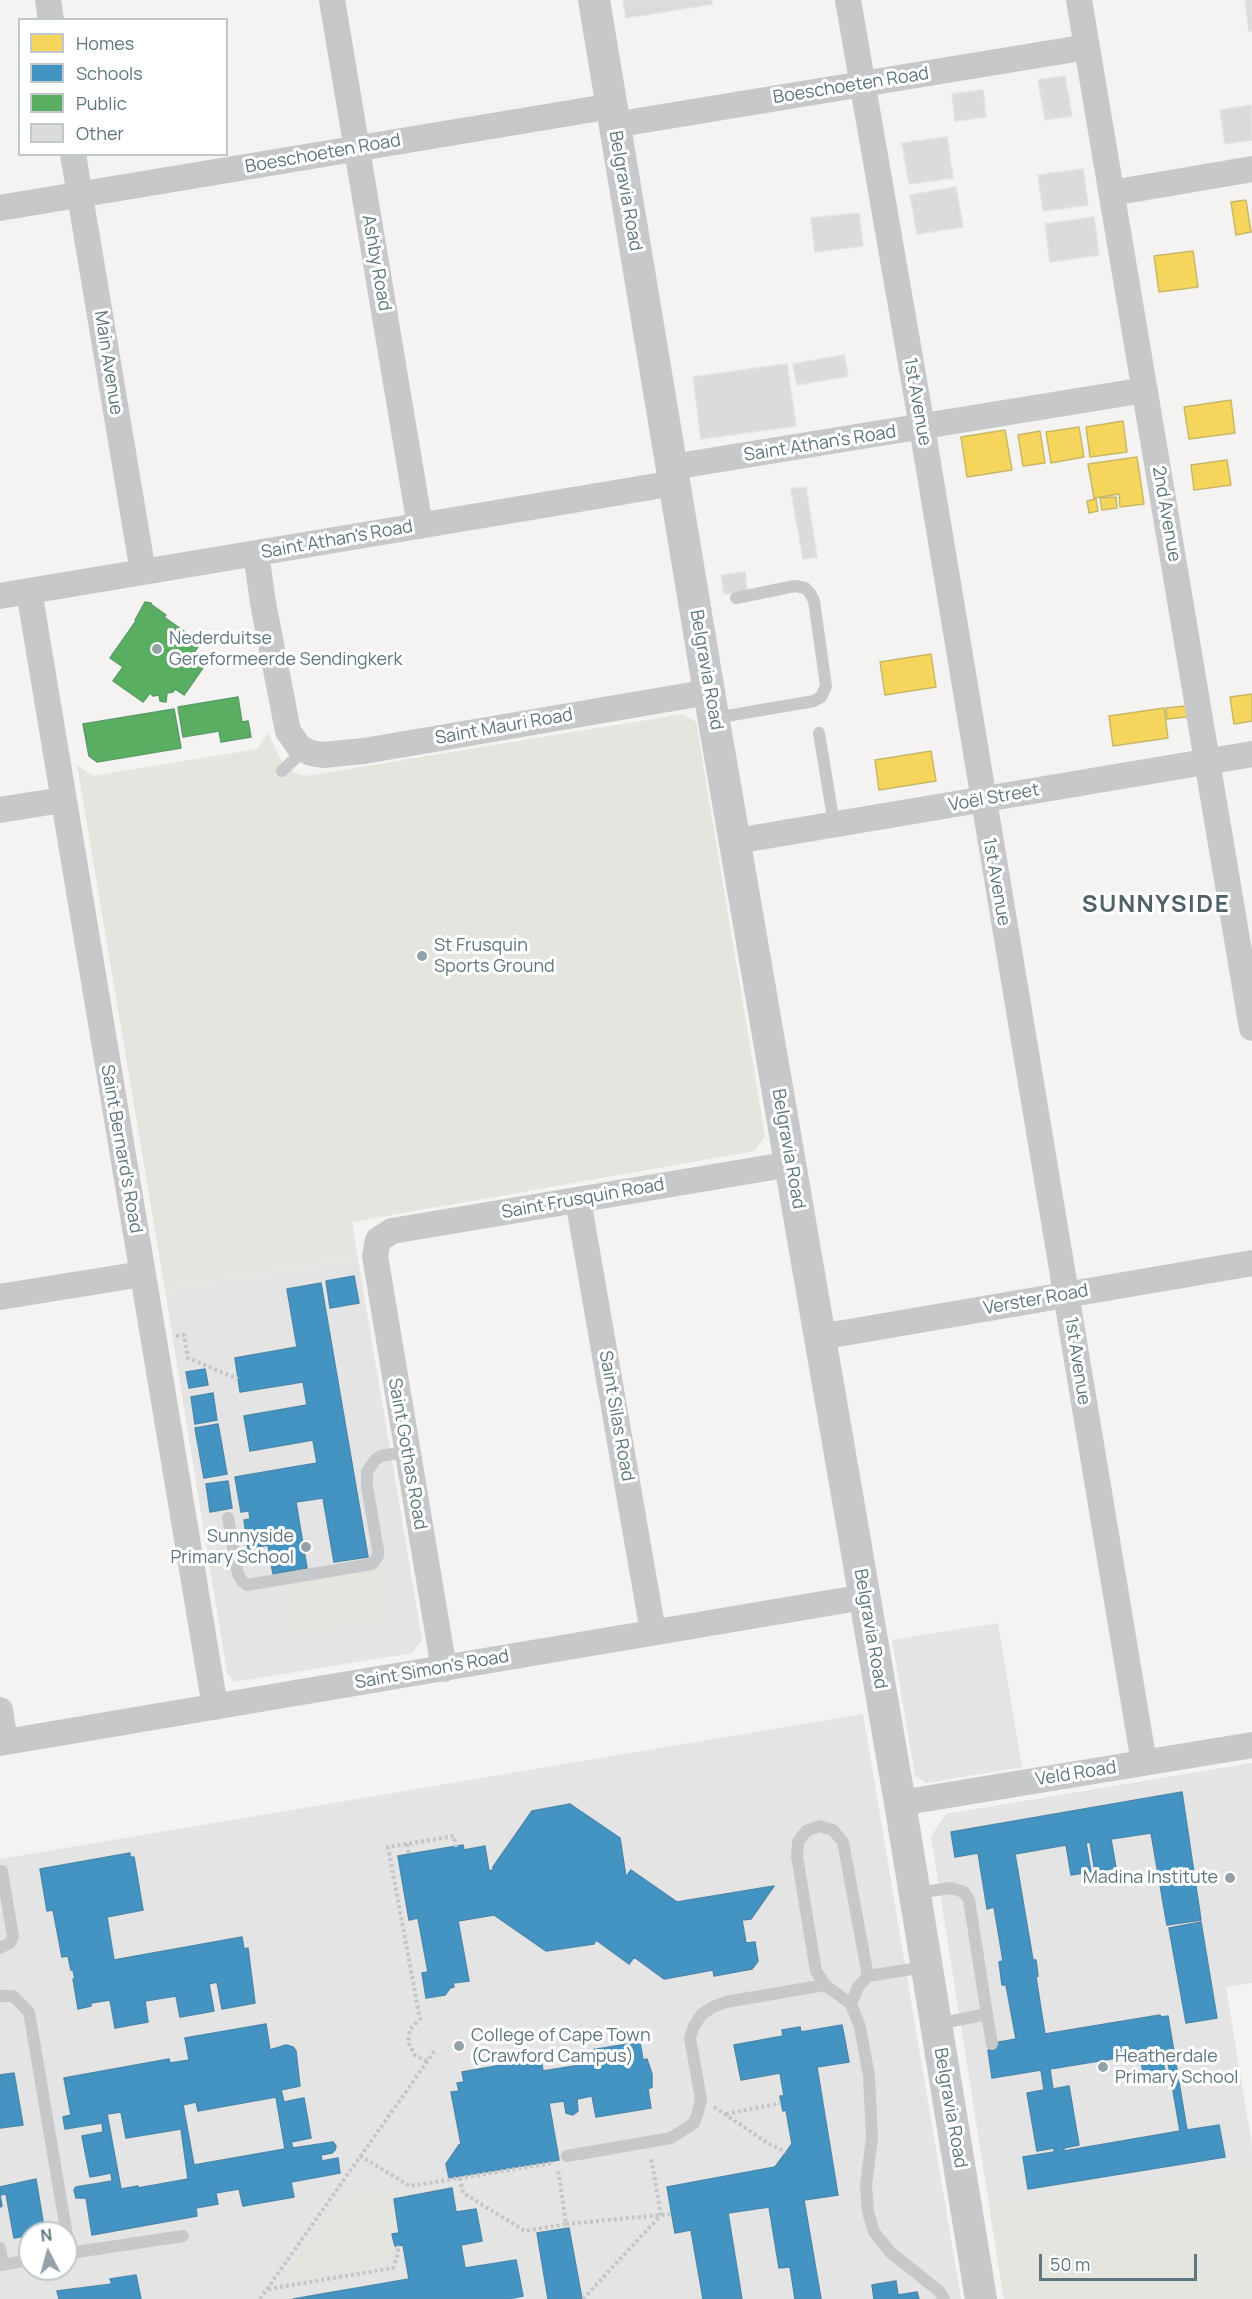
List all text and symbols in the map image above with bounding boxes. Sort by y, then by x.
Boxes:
legend [18,18,228,156]
text: Homes [76,31,134,55]
text: Schools [76,61,143,85]
street label: Boeschoeten Road [772,63,930,109]
text: Public [76,91,127,115]
text: Other [76,121,124,145]
street label: Belgravia Road [604,129,646,253]
street label: Boeschoeten Road [244,130,402,178]
street label: Ashby Road [357,213,395,313]
street label: Main Avenue [89,309,127,417]
street label: 1st Avenue [899,356,935,448]
street label: Saint Athan's Road [742,421,898,467]
street label: 2nd Avenue [1147,464,1185,564]
street label: Saint Athan's Road [259,516,415,564]
street label: Belgravia Road [685,608,727,732]
place label: Nederduitse Gereformeerde Sendingkerk [169,628,402,670]
marker: Nederduitse Gereformeerde Sendingkerk [150,642,164,656]
street label: Saint Mauri Road [433,704,575,750]
street label: Voël Street [947,779,1041,817]
street label: 1st Avenue [978,836,1014,928]
district label: SUNNYSIDE [1082,891,1230,919]
place label: St Frusquin Sports Ground [434,935,555,978]
marker: St Frusquin Sports Ground [415,949,429,963]
street label: Saint Bernard's Road [96,1063,146,1235]
street label: Belgravia Road [767,1087,809,1211]
street label: Saint Frusquin Road [500,1174,666,1224]
street label: Verster Road [982,1280,1090,1320]
street label: 1st Avenue [1059,1315,1095,1407]
street label: Saint Silas Road [594,1349,638,1483]
street label: Saint Gothas Road [383,1376,431,1532]
place label: Sunnyside Primary School [170,1526,294,1568]
marker: Sunnyside Primary School [299,1540,313,1554]
street label: Belgravia Road [849,1567,891,1691]
street label: Saint Simon's Road [353,1646,511,1694]
street label: Veld Road [1034,1757,1118,1791]
place label: Madina Institute [1083,1867,1218,1889]
marker: Madina Institute [1223,1871,1237,1885]
place label: College of Cape Town (Crawford Campus) [471,2025,651,2068]
marker: College of Cape Town (Crawford Campus) [452,2039,466,2053]
street label: Belgravia Road [929,2046,971,2170]
place label: Heatherdale Primary School [1115,2046,1239,2088]
marker: Heatherdale Primary School [1096,2060,1110,2074]
north arrow [18,2221,78,2281]
text: N [39,2224,53,2247]
scale bar [1042,2242,1200,2280]
text: 50 m [1050,2252,1090,2276]

